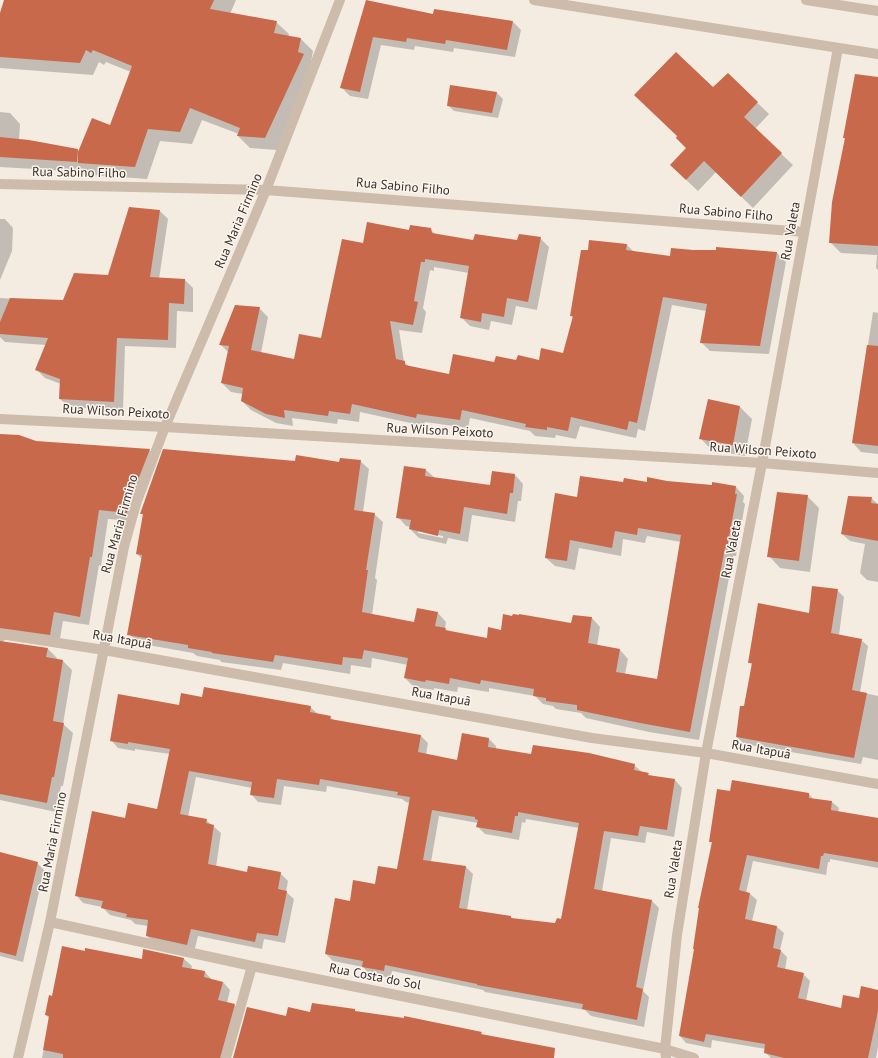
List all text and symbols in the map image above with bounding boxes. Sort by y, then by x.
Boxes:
street label: Rua Sabino Filho [32,164,126,182]
street label: Rua Maria Firmino [212,171,266,271]
street label: Rua Sabino Filho [355,175,451,199]
street label: Rua Sabino Filho [678,201,774,225]
street label: Rua Valeta [778,201,804,261]
street label: Rua Wilson Peixoto [62,401,170,423]
street label: Rua Wilson Peixoto [386,420,494,442]
street label: Rua Wilson Peixoto [709,439,817,463]
street label: Rua Maria Firmino [98,473,142,575]
street label: Rua Valeta [719,519,745,579]
street label: Rua Itapuã [91,627,153,653]
street label: Rua Itapuã [410,684,472,710]
street label: Rua Itapuã [730,737,792,763]
street label: Rua Maria Firmino [36,791,70,893]
street label: Rua Valeta [662,839,686,899]
street label: Rua Costa do Sol [328,960,422,994]

